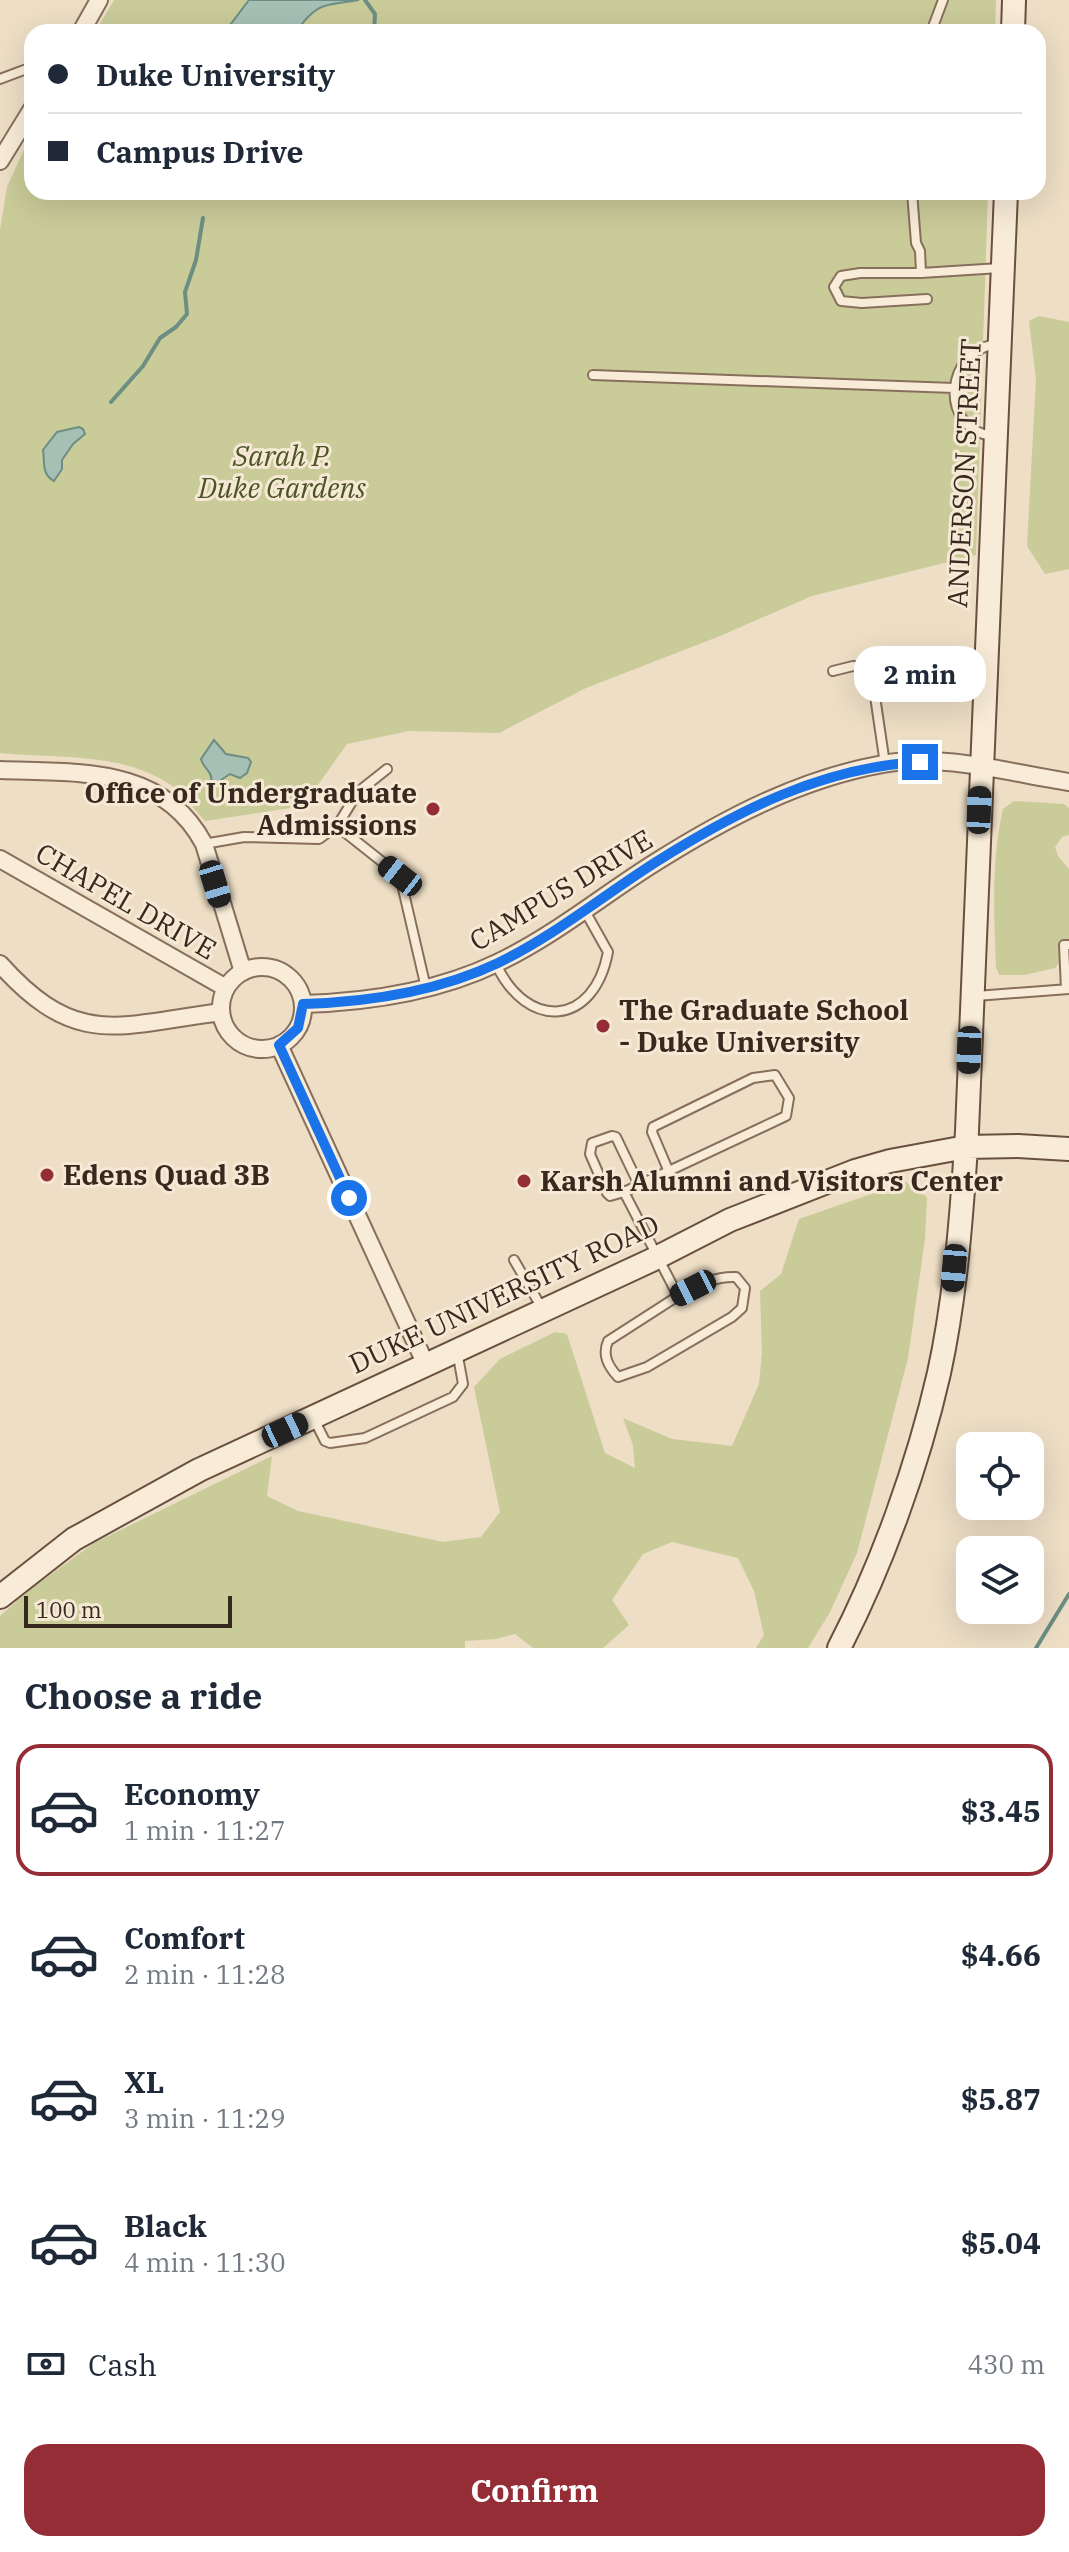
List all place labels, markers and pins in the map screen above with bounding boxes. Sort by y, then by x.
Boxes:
place label: Office of Undergraduate Admissions [84,774,417,843]
marker: Office of Undergraduate Admissions [424,800,442,818]
place label: The Graduate School - Duke University [619,991,909,1060]
marker: The Graduate School - Duke University [594,1017,612,1035]
place label: Edens Quad 3B [63,1156,270,1193]
place label: Karsh Alumni and Visitors Center [540,1162,1003,1199]
marker: Edens Quad 3B [38,1166,56,1184]
marker: Karsh Alumni and Visitors Center [515,1172,533,1190]

